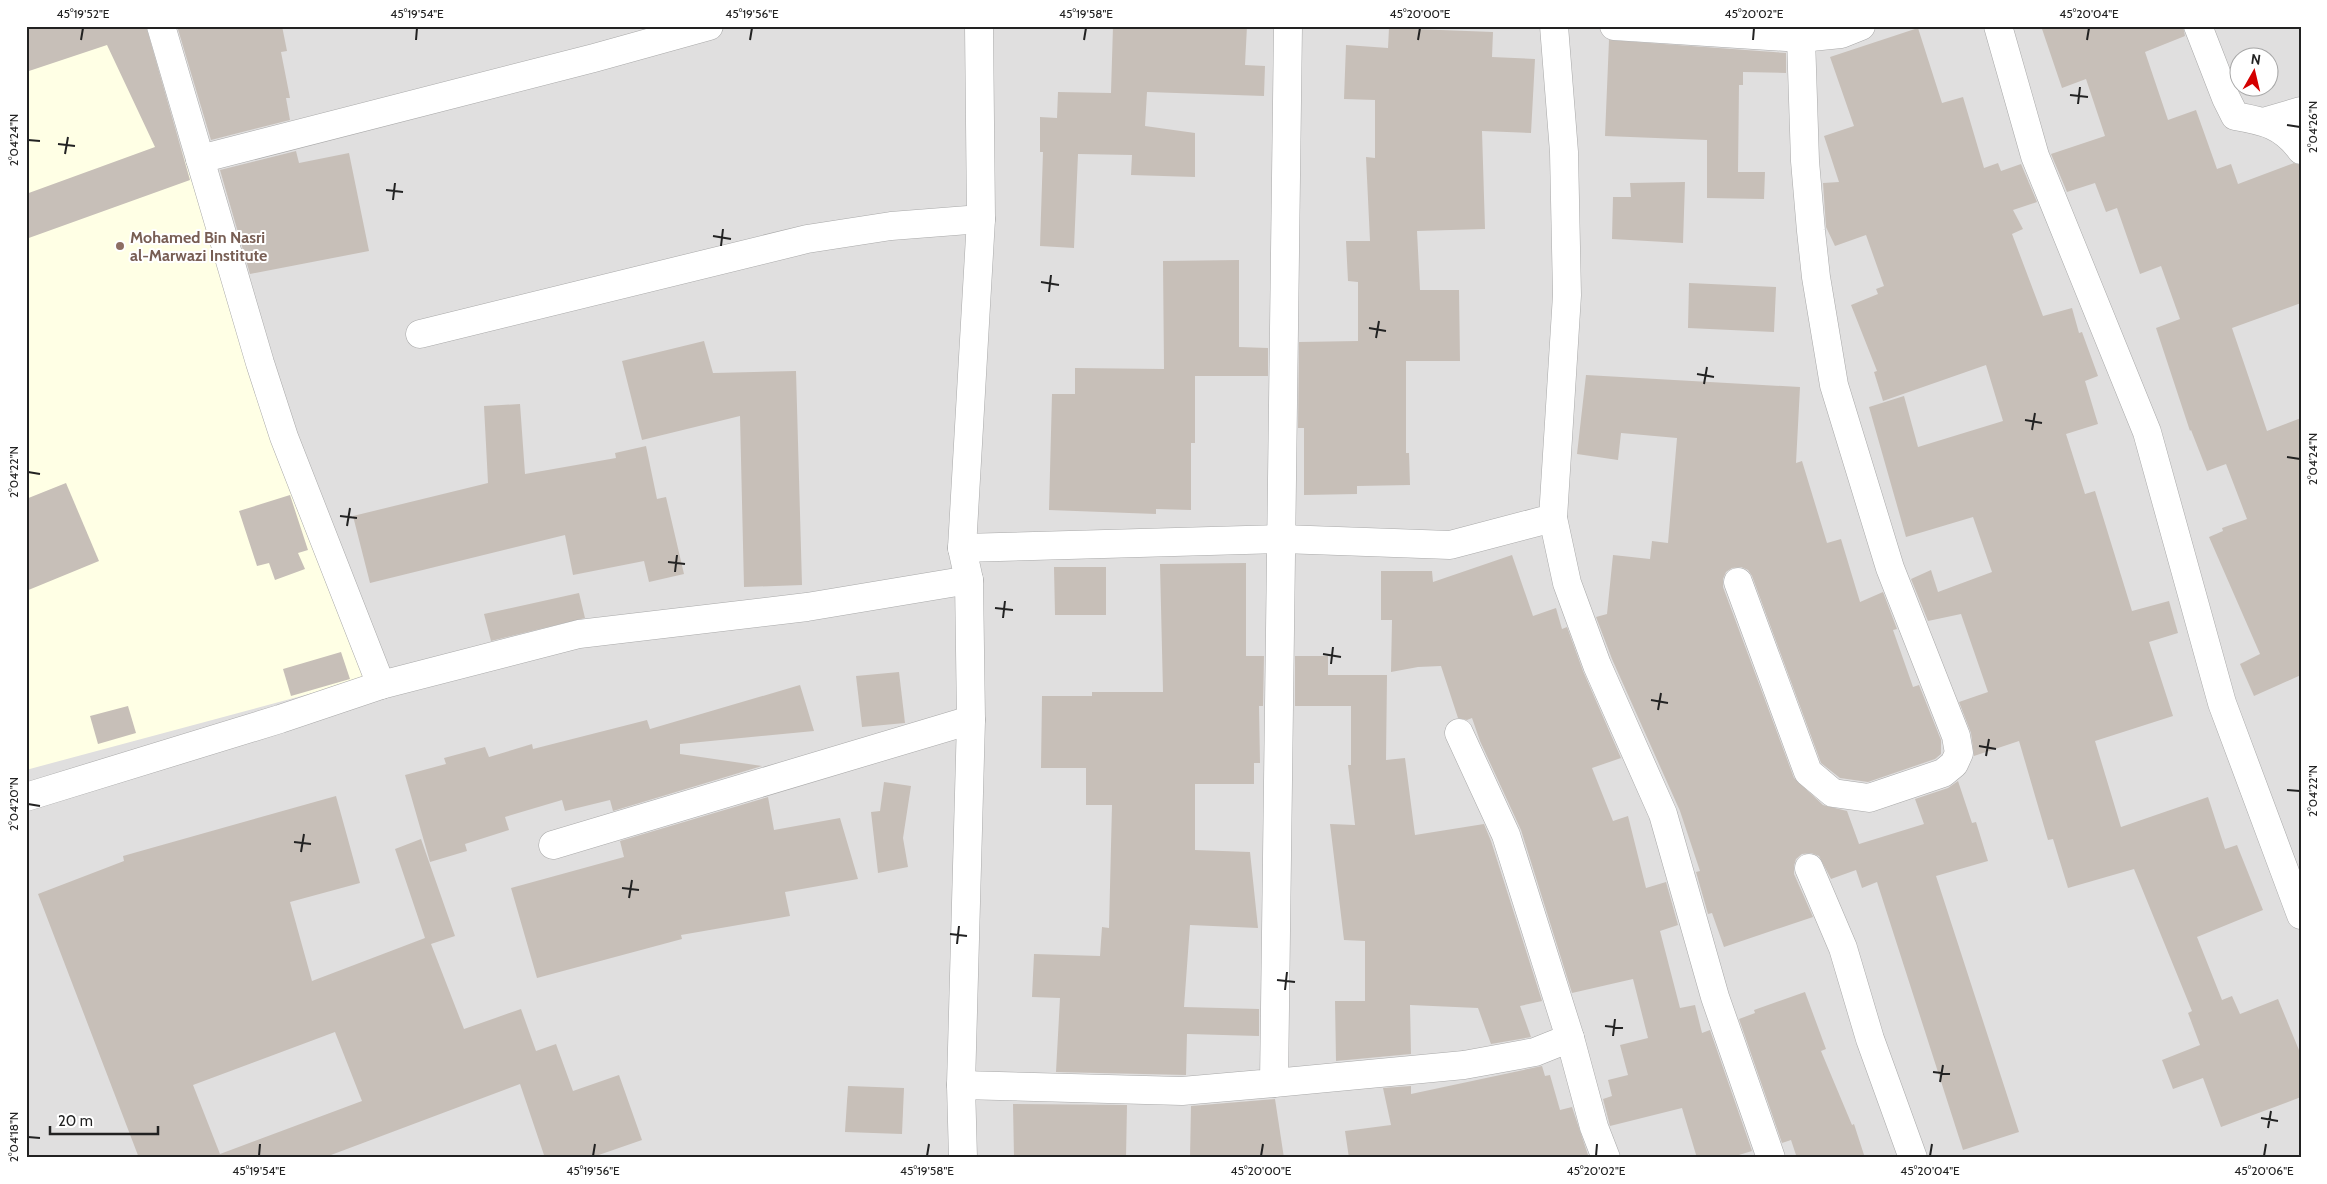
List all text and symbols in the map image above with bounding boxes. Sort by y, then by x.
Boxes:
text: 45°19'52"E [56,6,110,21]
text: 45°19'54"E [390,6,444,21]
text: 45°19'56"E [725,6,779,21]
text: 45°19'58"E [1059,6,1113,21]
text: 45°20'00"E [1390,6,1451,21]
text: 45°20'02"E [1725,6,1784,21]
text: 45°20'04"E [2059,6,2119,21]
north arrow [2230,48,2280,98]
text: N [2250,50,2262,69]
text: 2°04'26"N [2305,101,2320,153]
text: 2°04'24"N [6,114,21,166]
place label: Mohamed Bin Nasri al-Marwazi Institute [130,228,267,265]
marker: Mohamed Bin Nasri al-Marwazi Institute [114,240,126,252]
text: 2°04'24"N [2305,433,2320,485]
text: 2°04'22"N [6,446,21,498]
text: 2°04'22"N [2305,765,2320,817]
text: 2°04'20"N [6,777,21,831]
scale bar [50,1104,158,1136]
text: 2°04'18"N [6,1112,21,1162]
text: 20 m [58,1112,93,1130]
text: 45°19'54"E [232,1163,286,1178]
text: 45°19'56"E [566,1163,620,1178]
text: 45°19'58"E [900,1163,954,1178]
text: 45°20'00"E [1231,1163,1292,1178]
text: 45°20'02"E [1567,1163,1626,1178]
text: 45°20'04"E [1900,1163,1960,1178]
text: 45°20'06"E [2234,1163,2294,1178]

